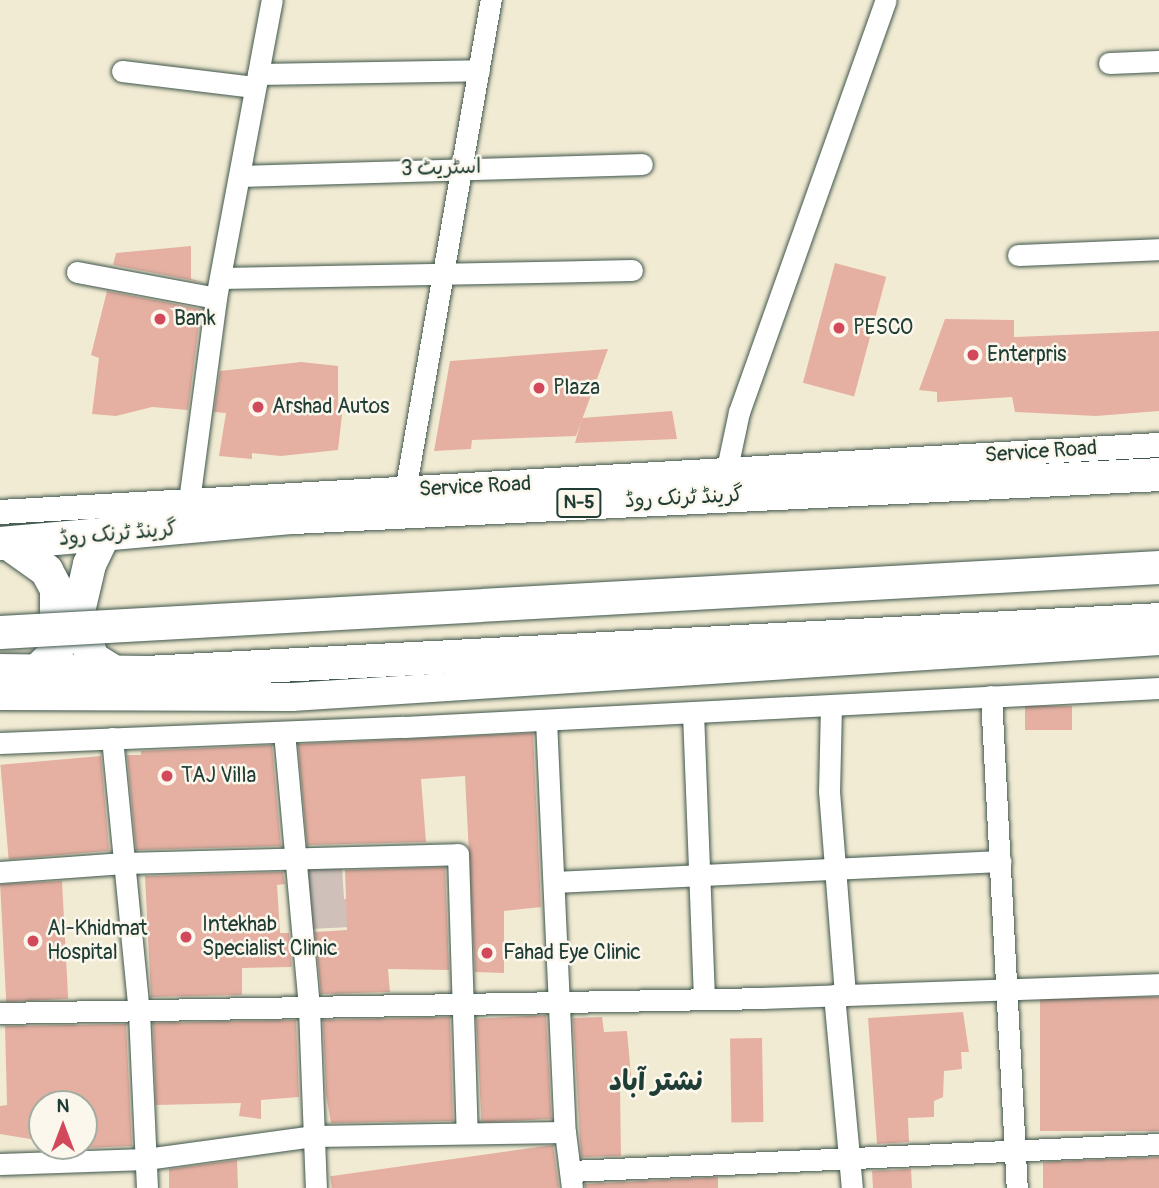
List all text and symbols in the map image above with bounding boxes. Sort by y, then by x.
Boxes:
street label: اسٹریٹ 3 [400,154,482,182]
place label: Bank [174,306,216,332]
marker: Bank [152,311,168,327]
place label: PESCO [853,315,913,341]
marker: PESCO [831,320,847,336]
place label: Enterpris [987,342,1066,368]
marker: Enterpris [965,347,981,363]
place label: Plaza [553,375,600,401]
marker: Plaza [531,380,547,396]
place label: Arshad Autos [272,394,389,420]
marker: Arshad Autos [250,399,266,415]
street label: Service Road [984,436,1098,468]
street label: Service Road [418,471,532,503]
street label: گرینڈ ٹرنک روڈ [624,482,744,514]
road number: N-5 [556,488,602,518]
street label: گرینڈ ٹرنک روڈ [58,516,178,552]
place label: TAJ Villa [181,763,256,789]
marker: TAJ Villa [159,768,175,784]
place label: Intekhab Specialist Clinic [202,912,338,962]
place label: Al-Khidmat Hospital [47,916,148,966]
marker: Intekhab Specialist Clinic [176,927,196,947]
marker: Al-Khidmat Hospital [25,933,41,949]
place label: Fahad Eye Clinic [503,940,641,966]
marker: Fahad Eye Clinic [477,943,497,963]
district label: نشتر آباد [609,1065,703,1099]
north arrow [28,1090,98,1160]
text: N [57,1094,69,1118]

